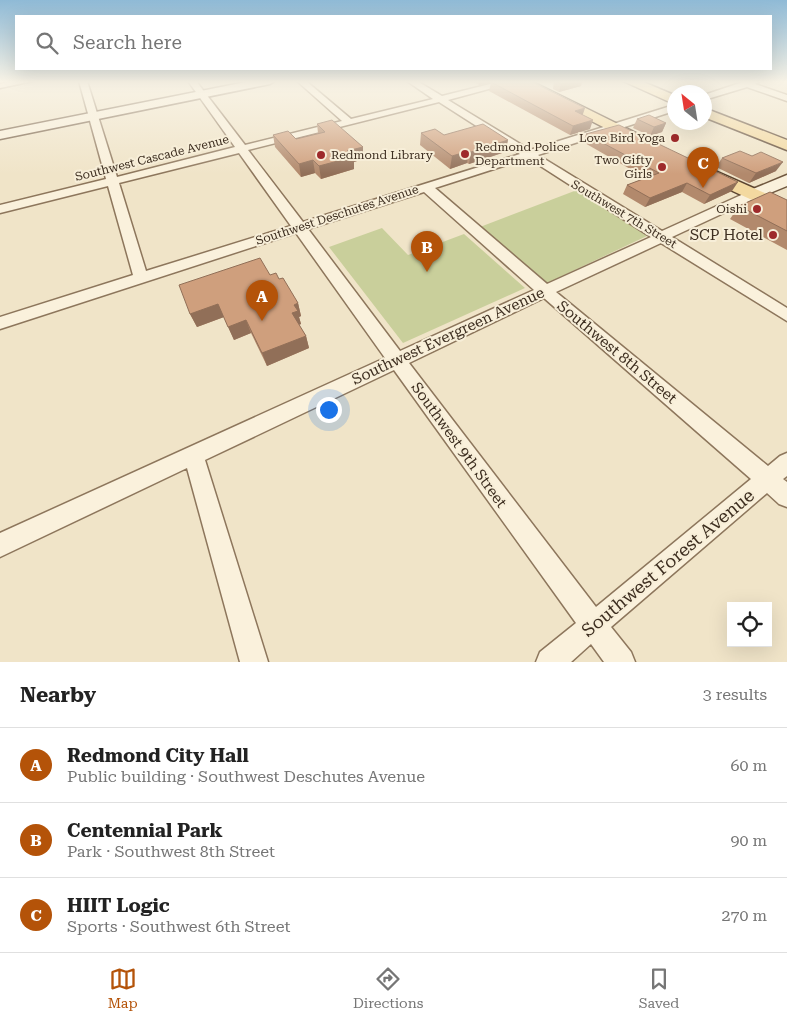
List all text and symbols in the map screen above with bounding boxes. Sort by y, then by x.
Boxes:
search box [15,15,772,70]
icon: search [33,29,61,57]
text: Search here [73,31,182,54]
north arrow [667,85,712,130]
place label: Love Bird Yoga [579,131,665,145]
street label: Southwest Cascade Avenue [74,132,231,184]
marker: Love Bird Yoga [669,132,681,144]
place label: Redmond Police Department [475,140,570,168]
pin: C [687,147,719,188]
place label: Redmond Library [331,148,434,162]
marker: Redmond Police Department [459,148,471,160]
marker: Redmond Library [315,149,327,161]
place label: Two Gifty Girls [594,153,653,181]
marker: Two Gifty Girls [656,161,668,173]
street label: Southwest 7th Street [569,177,680,251]
street label: Southwest Deschutes Avenue [254,182,420,248]
place label: Oishi [716,202,747,216]
marker: Oishi [751,203,763,215]
place label: SCP Hotel [690,226,763,244]
marker: SCP Hotel [767,229,779,241]
pin: B [411,231,443,272]
pin: A [246,280,278,321]
street label: Southwest Evergreen Avenue [349,283,547,389]
street label: Southwest 8th Street [554,297,681,408]
street label: Southwest 9th Street [407,379,511,512]
your location [316,397,342,423]
street label: Southwest Forest Avenue [577,484,758,641]
map controls [727,602,772,647]
button: locate [727,602,772,647]
text: Nearby [20,683,96,707]
text: 3 results [703,685,767,704]
text: Redmond City Hall [67,744,249,767]
text: A [30,756,42,775]
text: 60 m [730,756,767,775]
text: Public building · Southwest Deschutes Avenue [67,767,425,786]
text: Centennial Park [67,819,223,842]
text: B [30,831,42,850]
text: 90 m [730,831,767,850]
text: Park · Southwest 8th Street [67,842,275,861]
text: HIIT Logic [67,894,170,917]
text: C [30,906,42,925]
text: 270 m [721,906,767,925]
text: Sports · Southwest 6th Street [67,917,290,936]
tab: Map [108,965,138,1011]
tab: Directions [353,965,423,1011]
tab: Saved [639,965,679,1011]

